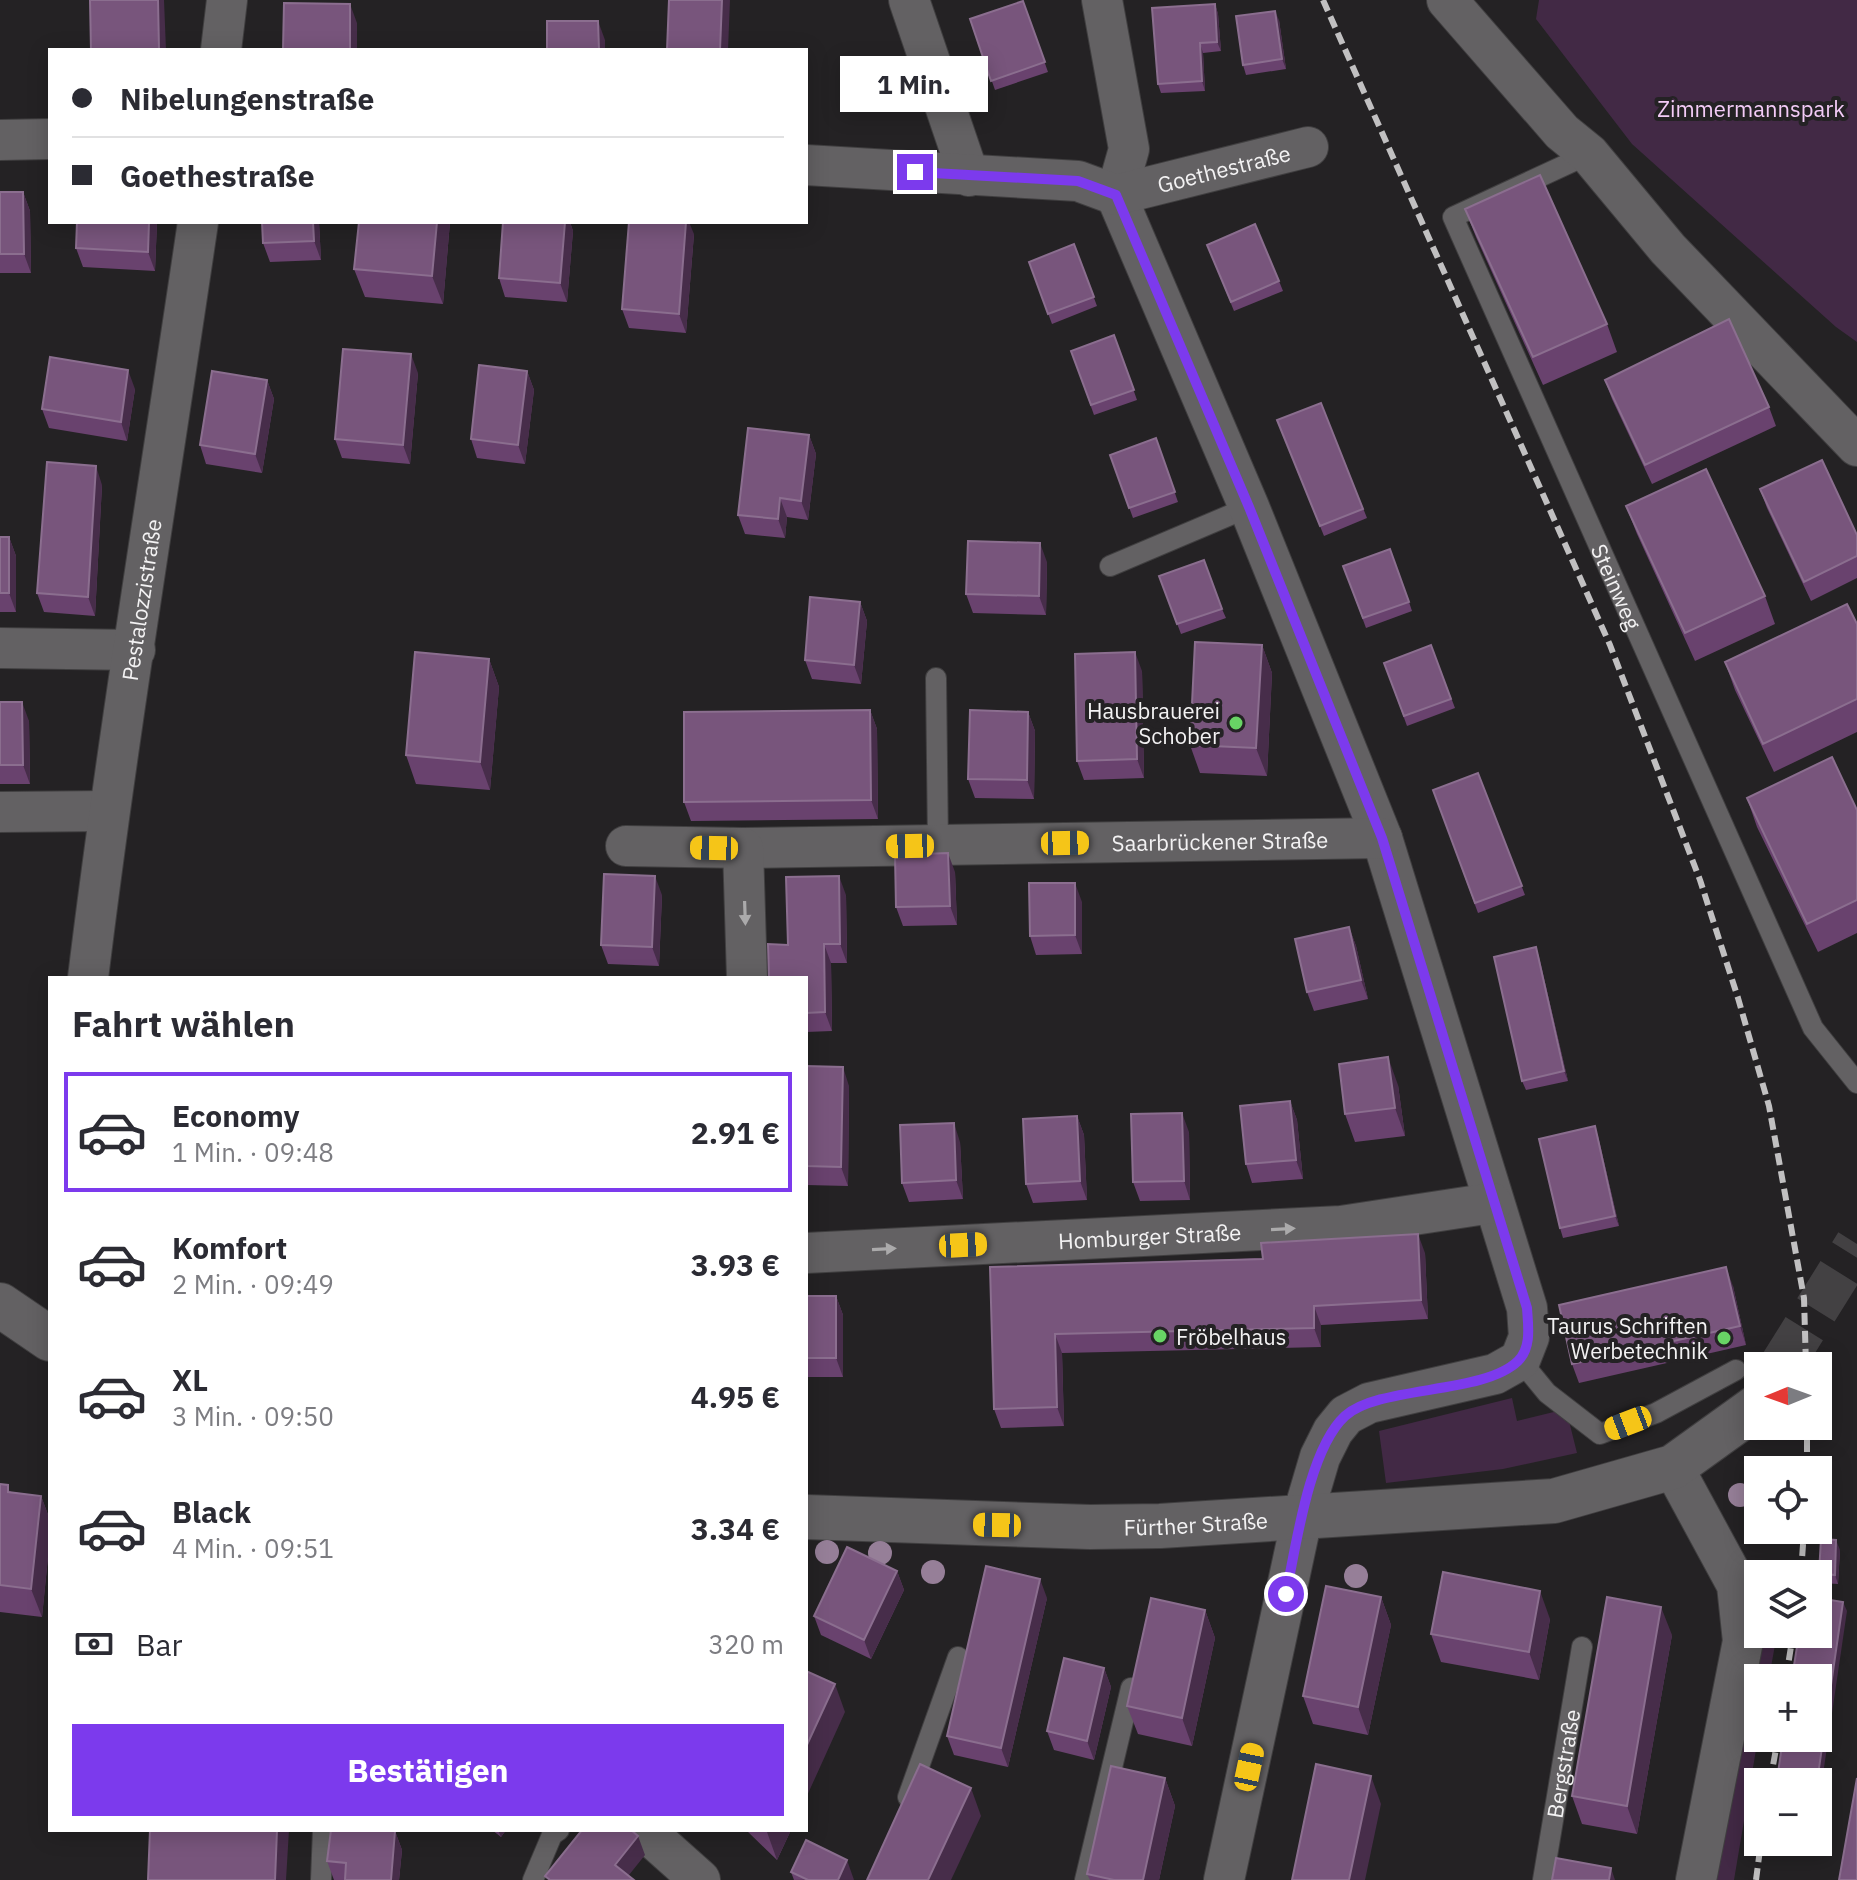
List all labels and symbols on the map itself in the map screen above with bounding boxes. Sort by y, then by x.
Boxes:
callout: 1 Min. [841,56,989,112]
park label: Zimmermannspark [1657,94,1845,123]
street label: Goethestraße [1154,137,1293,199]
route end [897,154,933,190]
street label: Pestalozzistraße [114,517,167,683]
street label: Steinweg [1585,539,1649,634]
place label: Hausbrauerei Schober [1087,696,1220,750]
marker: Hausbrauerei Schober [1227,714,1245,732]
street label: Saarbrückener Straße [1112,824,1328,857]
car [1041,831,1089,855]
car [886,834,934,858]
car [690,836,738,860]
one-way arrow [739,901,751,926]
street label: Homburger Straße [1057,1217,1242,1255]
one-way arrow [1271,1222,1296,1235]
car [938,1232,988,1258]
one-way arrow [872,1243,897,1256]
place label: Taurus Schriften Werbetechnik [1547,1311,1708,1365]
place label: Fröbelhaus [1176,1322,1286,1351]
marker: Fröbelhaus [1151,1327,1169,1345]
marker: Taurus Schriften Werbetechnik [1715,1329,1733,1347]
north arrow [1744,1352,1832,1440]
car [1601,1403,1655,1443]
street label: Fürther Straße [1123,1505,1269,1541]
car [973,1513,1021,1537]
route start [1268,1576,1304,1612]
street label: Bergstraße [1539,1707,1586,1820]
car [1232,1741,1266,1793]

